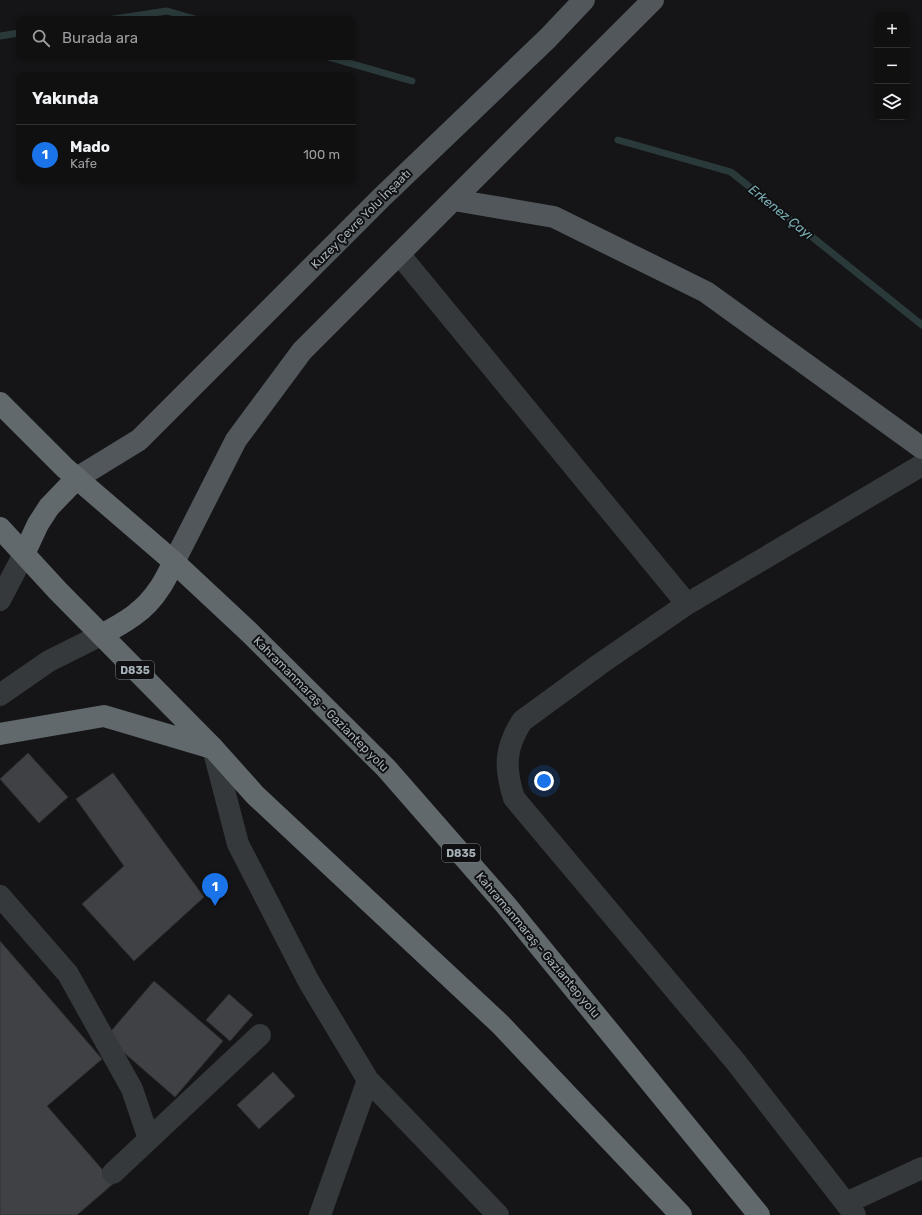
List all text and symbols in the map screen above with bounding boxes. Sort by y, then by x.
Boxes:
map controls [874,12,910,120]
button: + [874,12,910,48]
search box [16,16,356,60]
icon: search [30,27,52,49]
text: Burada ara [62,29,138,47]
button: − [874,48,910,84]
button: layers [874,84,910,120]
text: Yakında [32,88,98,108]
text: Mado [70,138,110,156]
text: 1 [42,147,48,162]
text: 100 m [303,147,340,162]
text: Kafe [70,156,97,171]
street label: Kuzey Çevre Yolu İnşaatı [308,166,414,272]
water label: Erkenez Çayı [746,182,816,242]
street label: Kahramanmaraş - Gaziantep yolu [251,634,391,774]
road number: D835 [116,661,154,679]
your location [534,771,554,791]
road number: D835 [442,844,480,862]
street label: Kahramanmaraş - Gaziantep yolu [473,870,603,1020]
pin: 1 [202,873,228,906]

